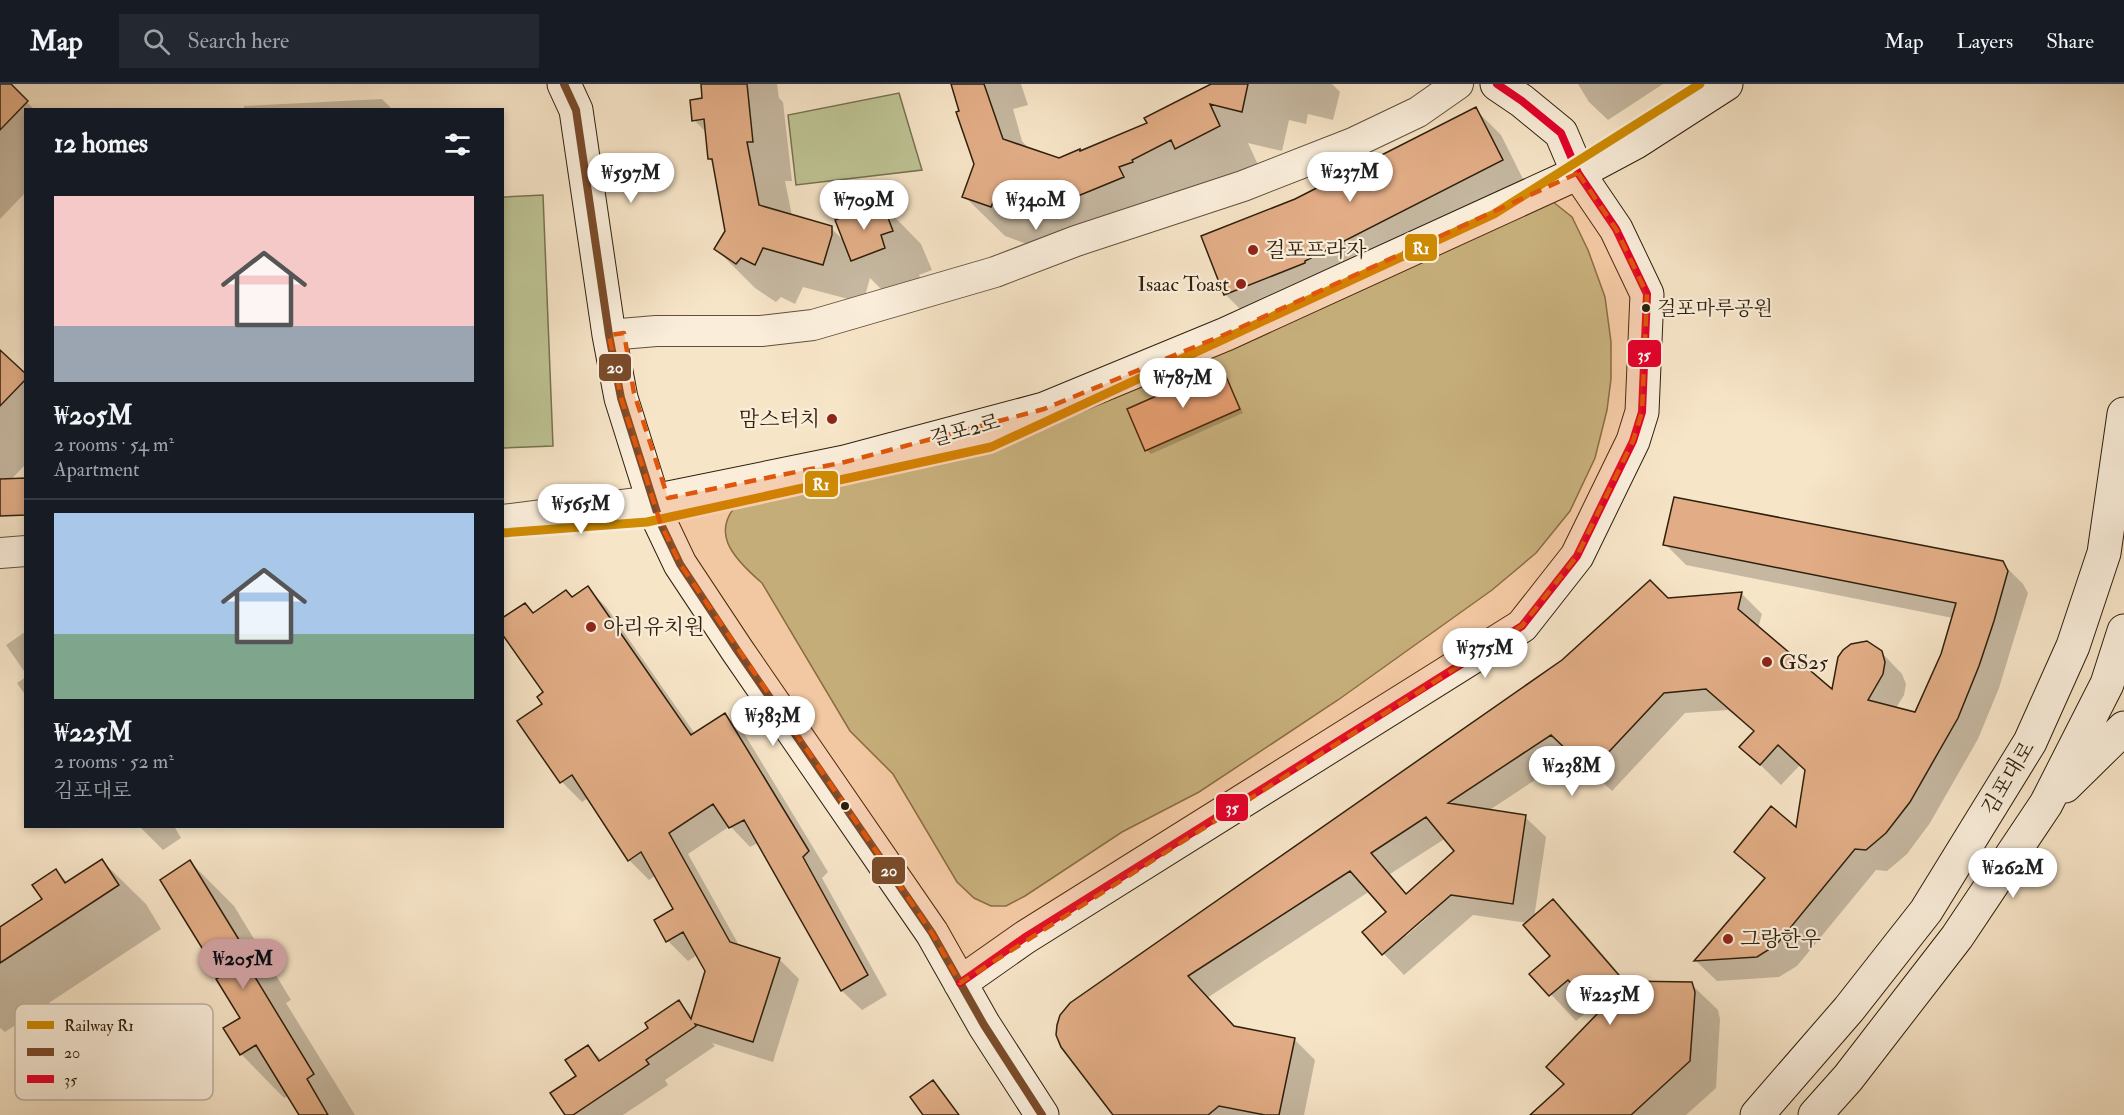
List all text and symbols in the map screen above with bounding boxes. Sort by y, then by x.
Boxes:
search box [119,14,539,68]
text: Map [30,24,83,59]
icon: search [140,25,173,58]
text: Search here [188,27,289,55]
text: Map [1884,28,1924,55]
text: Layers [1957,28,2013,55]
text: Share [2046,28,2094,55]
text: 12 homes [54,128,148,160]
icon: filters [441,128,474,161]
pin: ₩237M [1308,152,1392,203]
pin: ₩597M [589,153,673,204]
text: ₩237M [1321,159,1379,184]
text: ₩597M [601,160,661,185]
pin: ₩709M [822,180,906,231]
pin: ₩340M [994,180,1078,231]
text: ₩709M [834,187,894,212]
text: ₩340M [1006,187,1066,212]
line badge: R1 [1404,233,1438,262]
icon: home [210,235,318,343]
place label: 걸포프라자 [1265,237,1367,264]
text: R1 [1412,239,1430,259]
marker: 걸포프라자 [1246,243,1260,257]
place label: Isaac Toast [1138,271,1229,298]
marker: Isaac Toast [1234,277,1248,291]
place label: 걸포마루공원 [1657,296,1773,321]
marker: 걸포마루공원 [1640,302,1652,314]
line badge: 35 [1627,339,1662,368]
text: 35 [1637,345,1652,365]
line badge: 20 [598,353,632,382]
text: 20 [607,358,623,378]
pin: ₩787M [1141,358,1225,409]
text: ₩787M [1154,365,1212,390]
text: ₩205M [54,400,132,432]
place label: 맘스터치 [739,406,820,433]
street label: 걸포2로 [927,408,1003,453]
marker: 맘스터치 [825,412,839,426]
text: 2 rooms · 54 m² [54,432,174,457]
text: Apartment [54,457,139,482]
line badge: R1 [804,470,839,498]
text: R1 [812,475,830,495]
pin: ₩565M [539,484,623,535]
text: ₩565M [552,491,610,516]
icon: home [210,552,318,660]
place label: 아리유치원 [603,614,704,641]
marker: 아리유치원 [584,620,598,634]
pin: ₩375M [1443,628,1527,679]
text: ₩375M [1457,635,1513,660]
place label: GS25 [1779,649,1829,676]
marker: GS25 [1760,655,1774,669]
pin: ₩383M [731,696,815,747]
text: ₩383M [745,703,801,728]
text: ₩225M [54,717,132,749]
street label: 김포대로 [1976,737,2041,820]
pin: ₩238M [1530,746,1614,797]
text: 2 rooms · 52 m² [54,749,174,774]
text: ₩238M [1543,753,1601,778]
text: 김포대로 [54,778,131,803]
line badge: 35 [1215,793,1249,822]
text: 35 [1225,798,1240,818]
unlabelled marker [839,800,851,812]
pin: ₩262M [1971,848,2055,899]
text: ₩262M [1982,855,2044,880]
line badge: 20 [871,856,906,885]
text: 20 [881,861,897,881]
place label: 그랑한우 [1740,926,1821,953]
marker: 그랑한우 [1721,932,1735,946]
pin: ₩205M [201,939,285,990]
text: ₩205M [213,946,273,971]
pin: ₩225M [1568,975,1652,1026]
text: ₩225M [1580,982,1640,1007]
legend [15,1004,213,1100]
text: Railway R1 [64,1016,134,1036]
text: 20 [64,1043,80,1063]
text: 35 [64,1070,77,1090]

